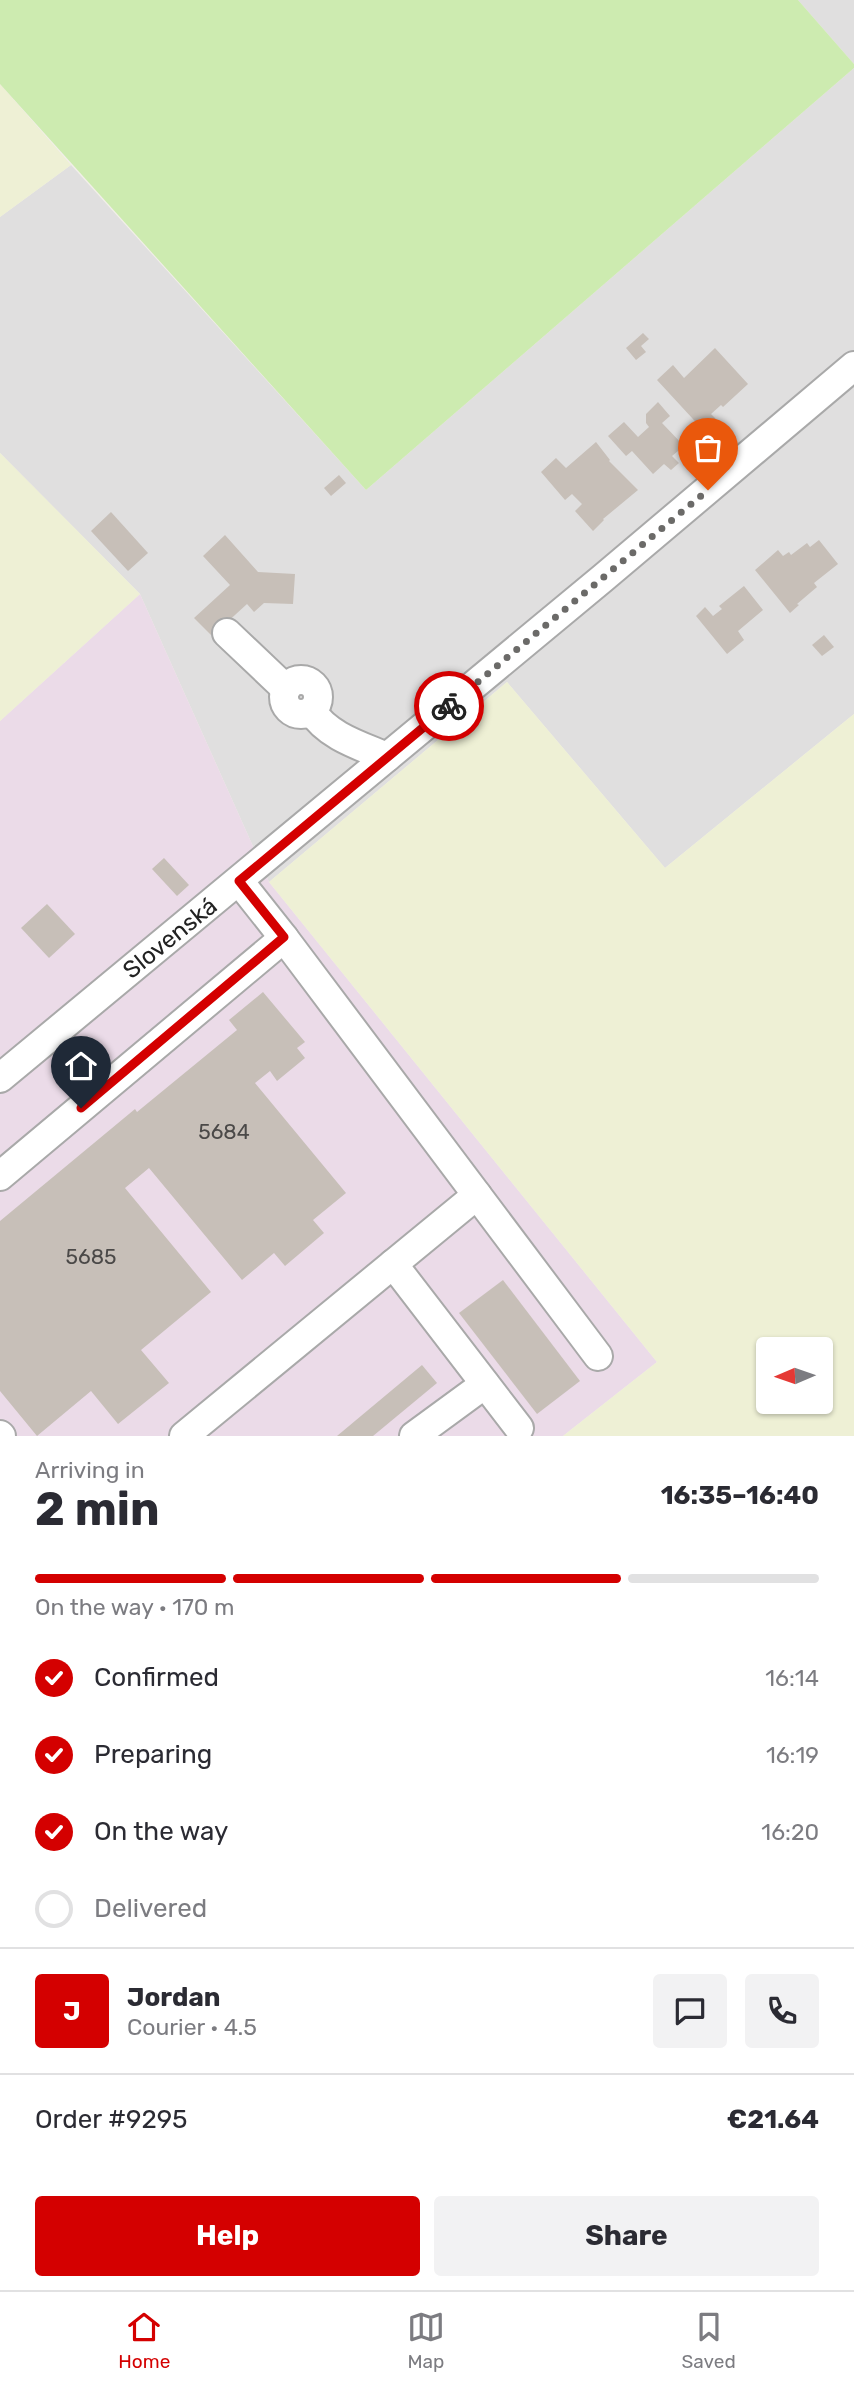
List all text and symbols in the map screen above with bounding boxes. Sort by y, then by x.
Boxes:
pin [678,418,738,490]
icon: bag [689,429,727,467]
courier [414,671,484,741]
icon: bike [430,687,468,725]
street label: Slovenská [117,892,223,984]
pin [51,1036,111,1108]
icon: home [62,1047,100,1085]
house number: 5684 [198,1119,250,1144]
house number: 5685 [66,1244,116,1269]
north arrow [756,1337,833,1414]
map controls [756,1337,833,1414]
text: Arriving in [35,1456,145,1484]
text: 16:35–16:40 [661,1480,819,1511]
text: 2 min [35,1482,160,1537]
text: On the way · 170 m [35,1593,234,1621]
icon: check [35,1659,73,1697]
text: Confirmed [94,1662,219,1693]
text: 16:14 [765,1664,819,1692]
icon: check [35,1736,73,1774]
text: Preparing [94,1739,212,1770]
text: 16:19 [766,1741,819,1769]
icon: check [35,1813,73,1851]
text: On the way [94,1816,228,1847]
text: 16:20 [761,1818,819,1846]
text: Delivered [94,1893,207,1924]
button: chat [653,1974,727,2048]
button: phone [745,1974,819,2048]
text: Jordan [127,1982,220,2013]
text: J [63,1996,81,2027]
text: Courier · 4.5 [127,2013,257,2041]
text: Order #9295 [35,2104,188,2135]
text: €21.64 [727,2104,819,2135]
button: Help [35,2196,420,2276]
button: Share [434,2196,819,2276]
tab: Home [118,2308,170,2373]
tab: Map [407,2308,445,2373]
tab: Saved [681,2308,736,2373]

